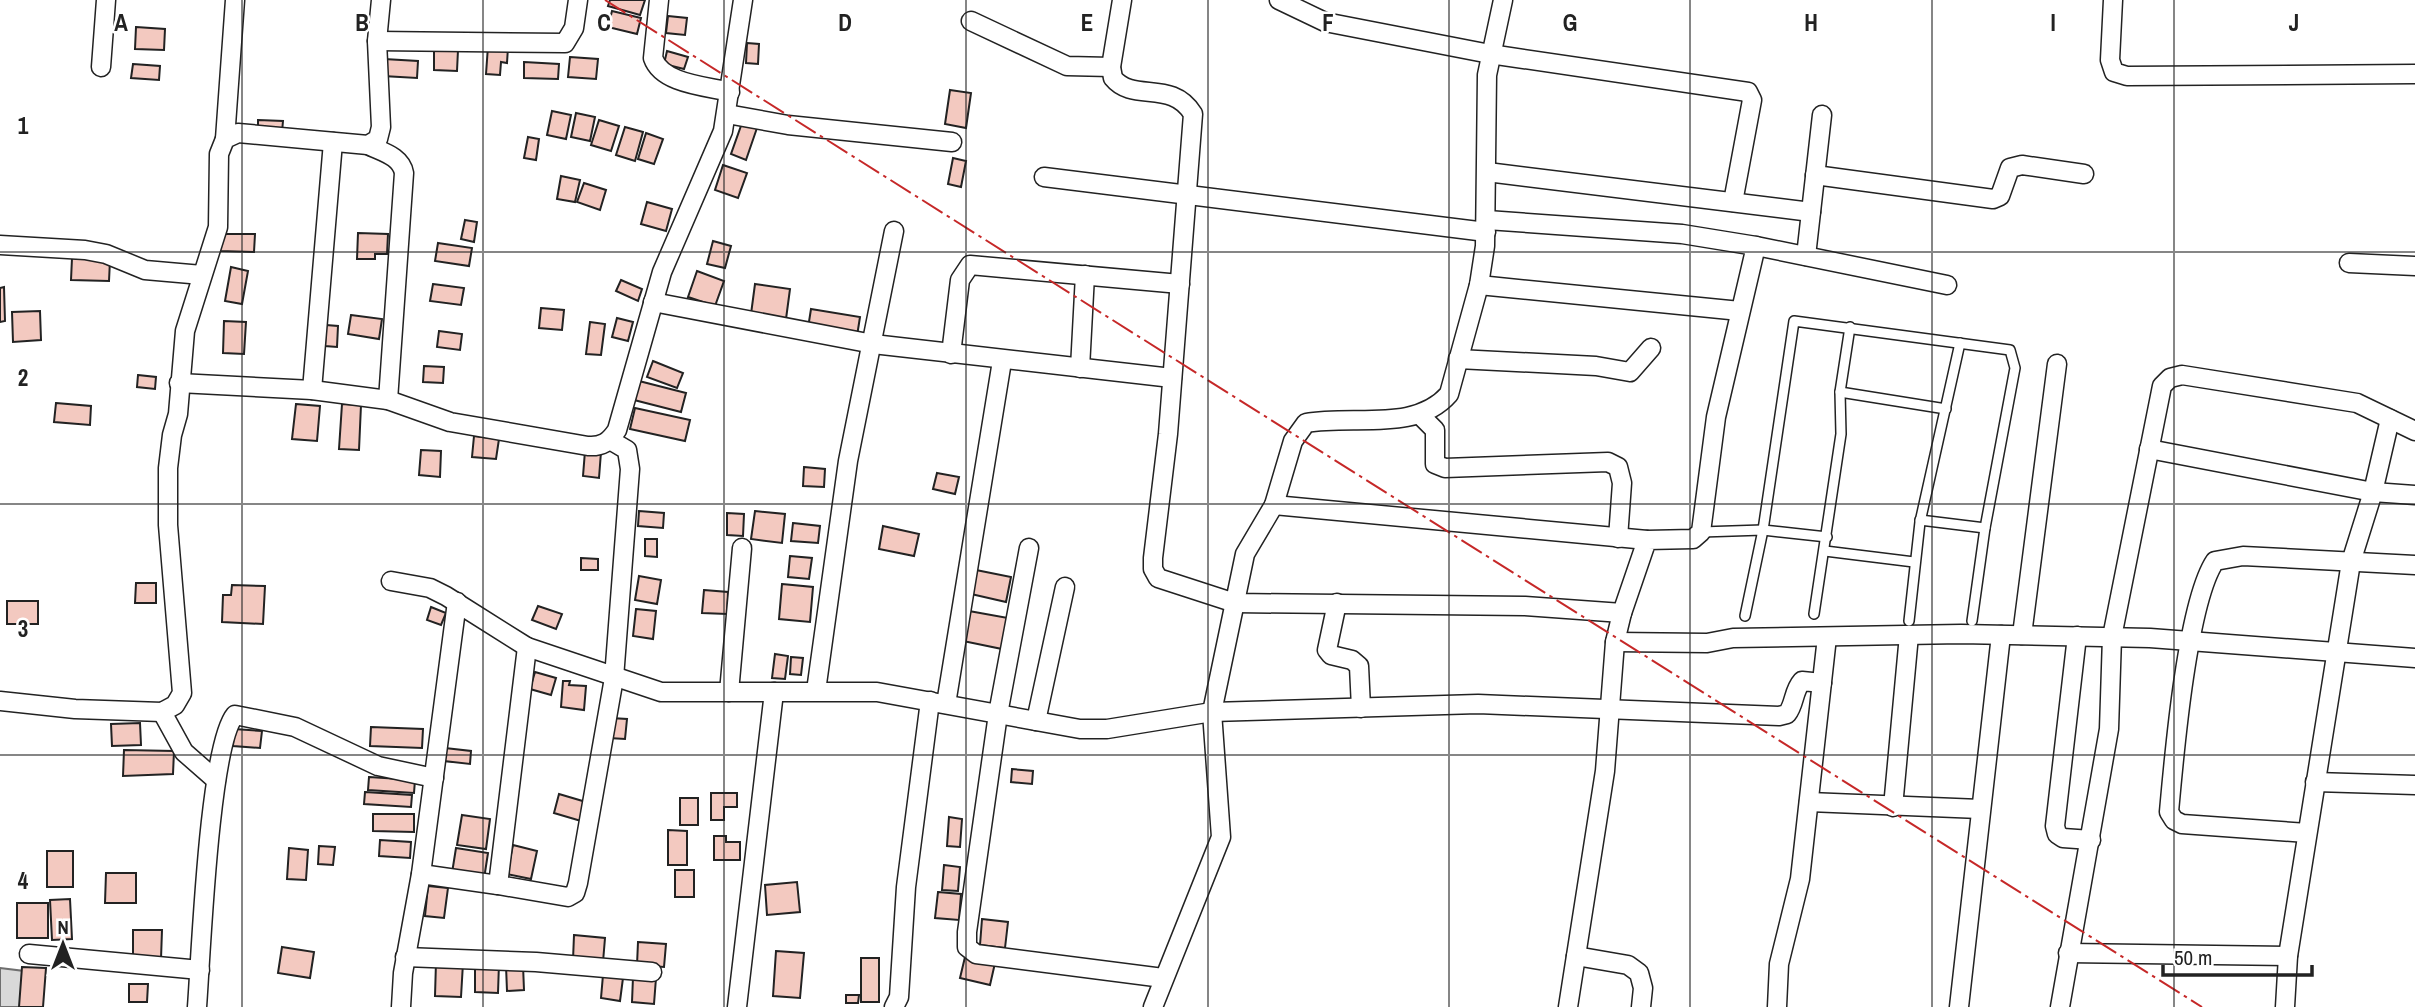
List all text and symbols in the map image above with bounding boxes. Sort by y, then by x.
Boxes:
text: A [114,7,128,38]
text: B [355,7,369,38]
text: C [597,7,611,38]
text: D [838,7,852,38]
text: E [1081,7,1093,38]
text: F [1322,7,1334,38]
text: G [1563,7,1577,38]
text: H [1804,7,1818,38]
text: I [2050,7,2056,38]
text: J [2289,7,2299,38]
text: 1 [18,110,29,141]
text: 2 [18,362,28,393]
text: 3 [18,613,28,644]
text: 4 [18,865,29,896]
north arrow [28,909,98,979]
text: N [57,914,69,940]
scale bar [2163,934,2312,978]
text: 50 m [2174,943,2212,972]

